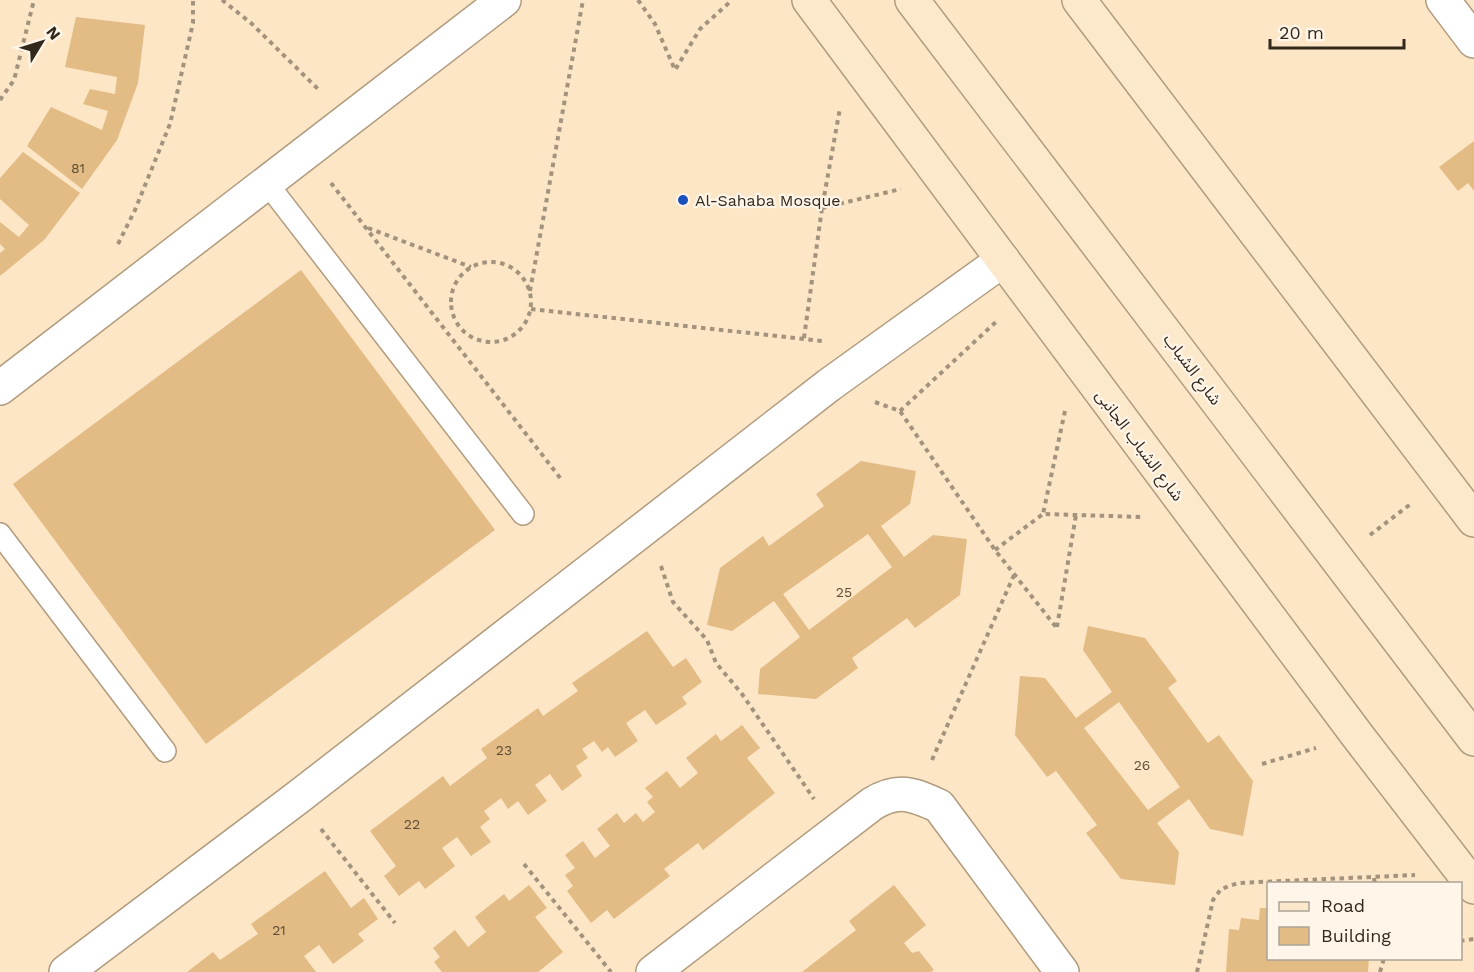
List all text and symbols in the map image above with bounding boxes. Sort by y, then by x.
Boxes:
north arrow [12,12,72,72]
scale bar [1270,12,1404,50]
text: 20 m [1279,22,1324,43]
text: N [42,23,65,44]
house number: 81 [71,160,85,176]
place label: Al-Sahaba Mosque [695,191,841,210]
marker: Al-Sahaba Mosque [676,193,690,207]
street label: شارع الشباب [1157,330,1226,410]
street label: شارع الشباب الجانبى [1089,386,1188,506]
house number: 25 [836,584,852,600]
house number: 23 [496,742,512,758]
house number: 26 [1134,757,1150,773]
house number: 22 [404,816,420,832]
legend [1267,882,1462,960]
text: Road [1321,895,1365,916]
house number: 21 [272,922,286,938]
text: Building [1321,925,1391,946]

